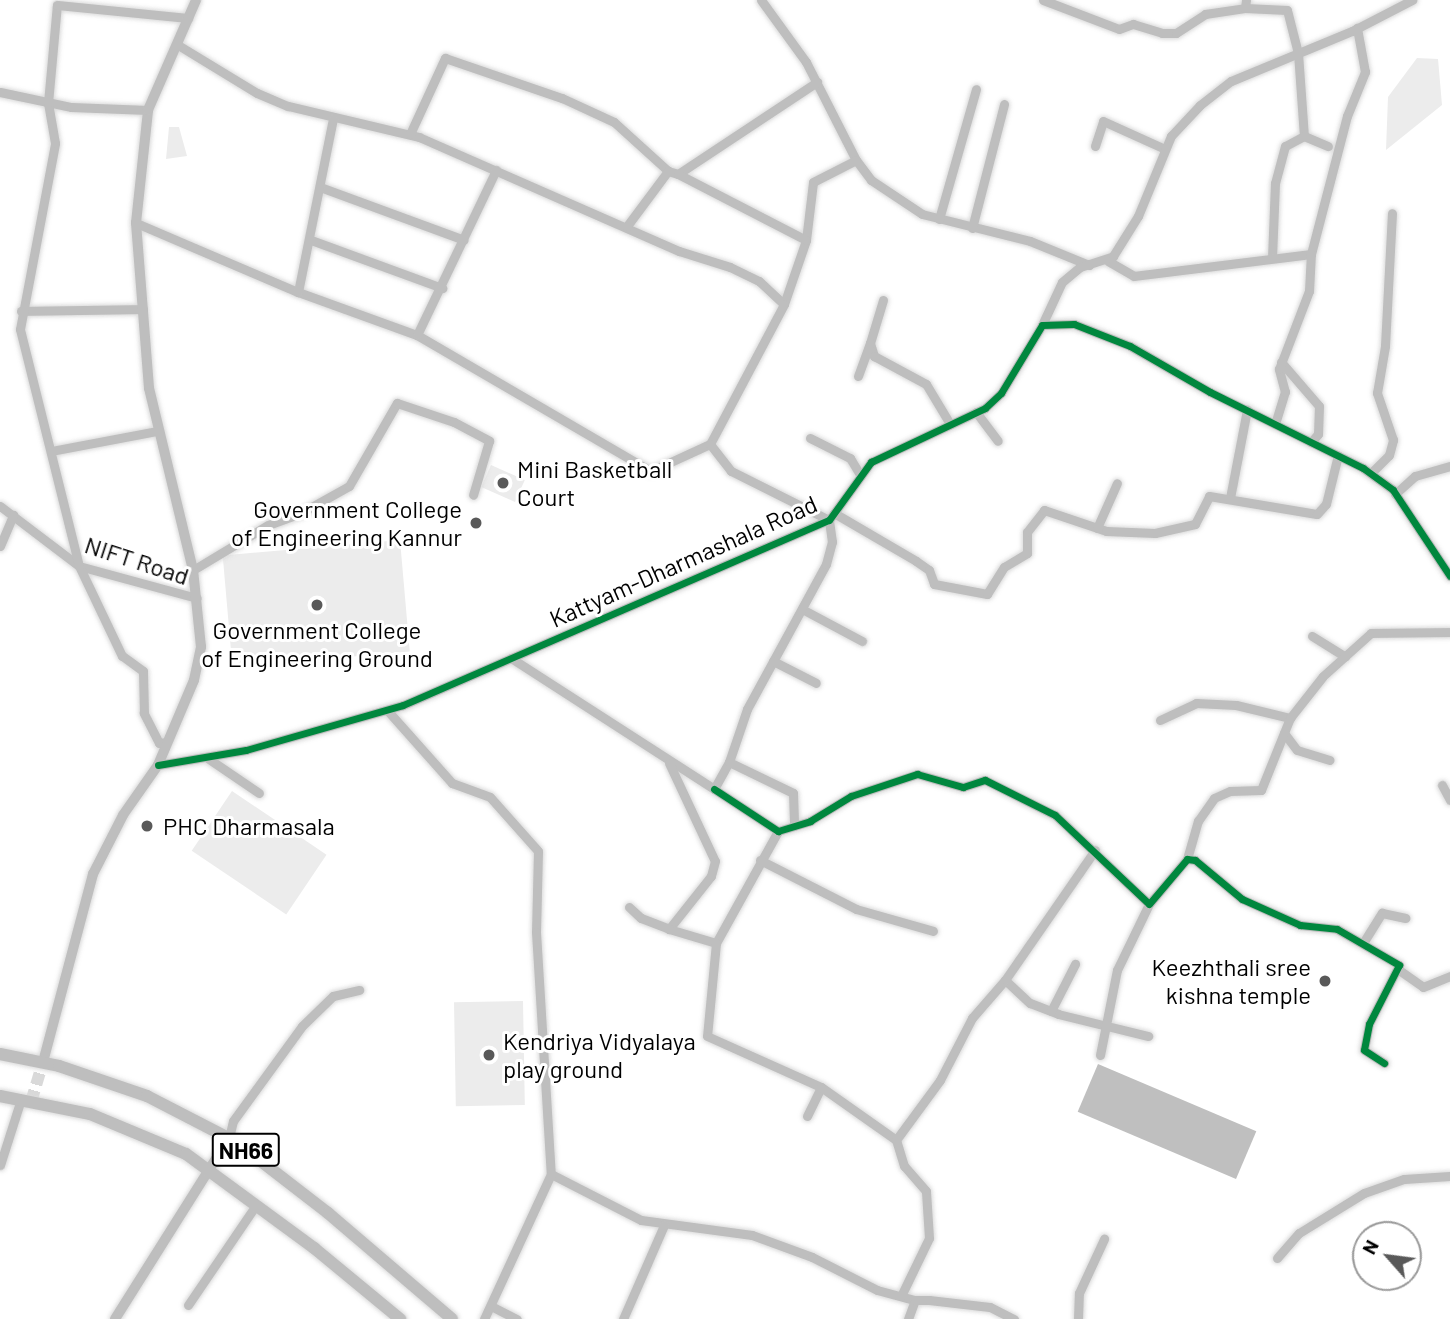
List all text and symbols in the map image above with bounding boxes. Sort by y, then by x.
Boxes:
place label: Mini Basketball Court [517,455,672,511]
marker: Mini Basketball Court [495,475,511,491]
street label: Kattyam-Dharmashala Road [545,489,821,633]
place label: Government College of Engineering Kannur [231,495,462,551]
marker: Government College of Engineering Kannur [468,515,484,531]
street label: NIFT Road [81,530,193,590]
marker: Government College of Engineering Ground [309,597,325,613]
place label: Government College of Engineering Ground [201,616,433,672]
place label: PHC Dharmasala [163,812,335,840]
marker: PHC Dharmasala [137,816,157,836]
place label: Keezhthali sree kishna temple [1151,953,1311,1009]
marker: Keezhthali sree kishna temple [1317,973,1333,989]
place label: Kendriya Vidyalaya play ground [503,1027,696,1083]
marker: Kendriya Vidyalaya play ground [481,1047,497,1063]
road number: NH66 [211,1130,281,1170]
north arrow [1352,1221,1422,1291]
text: N [1357,1236,1383,1258]

